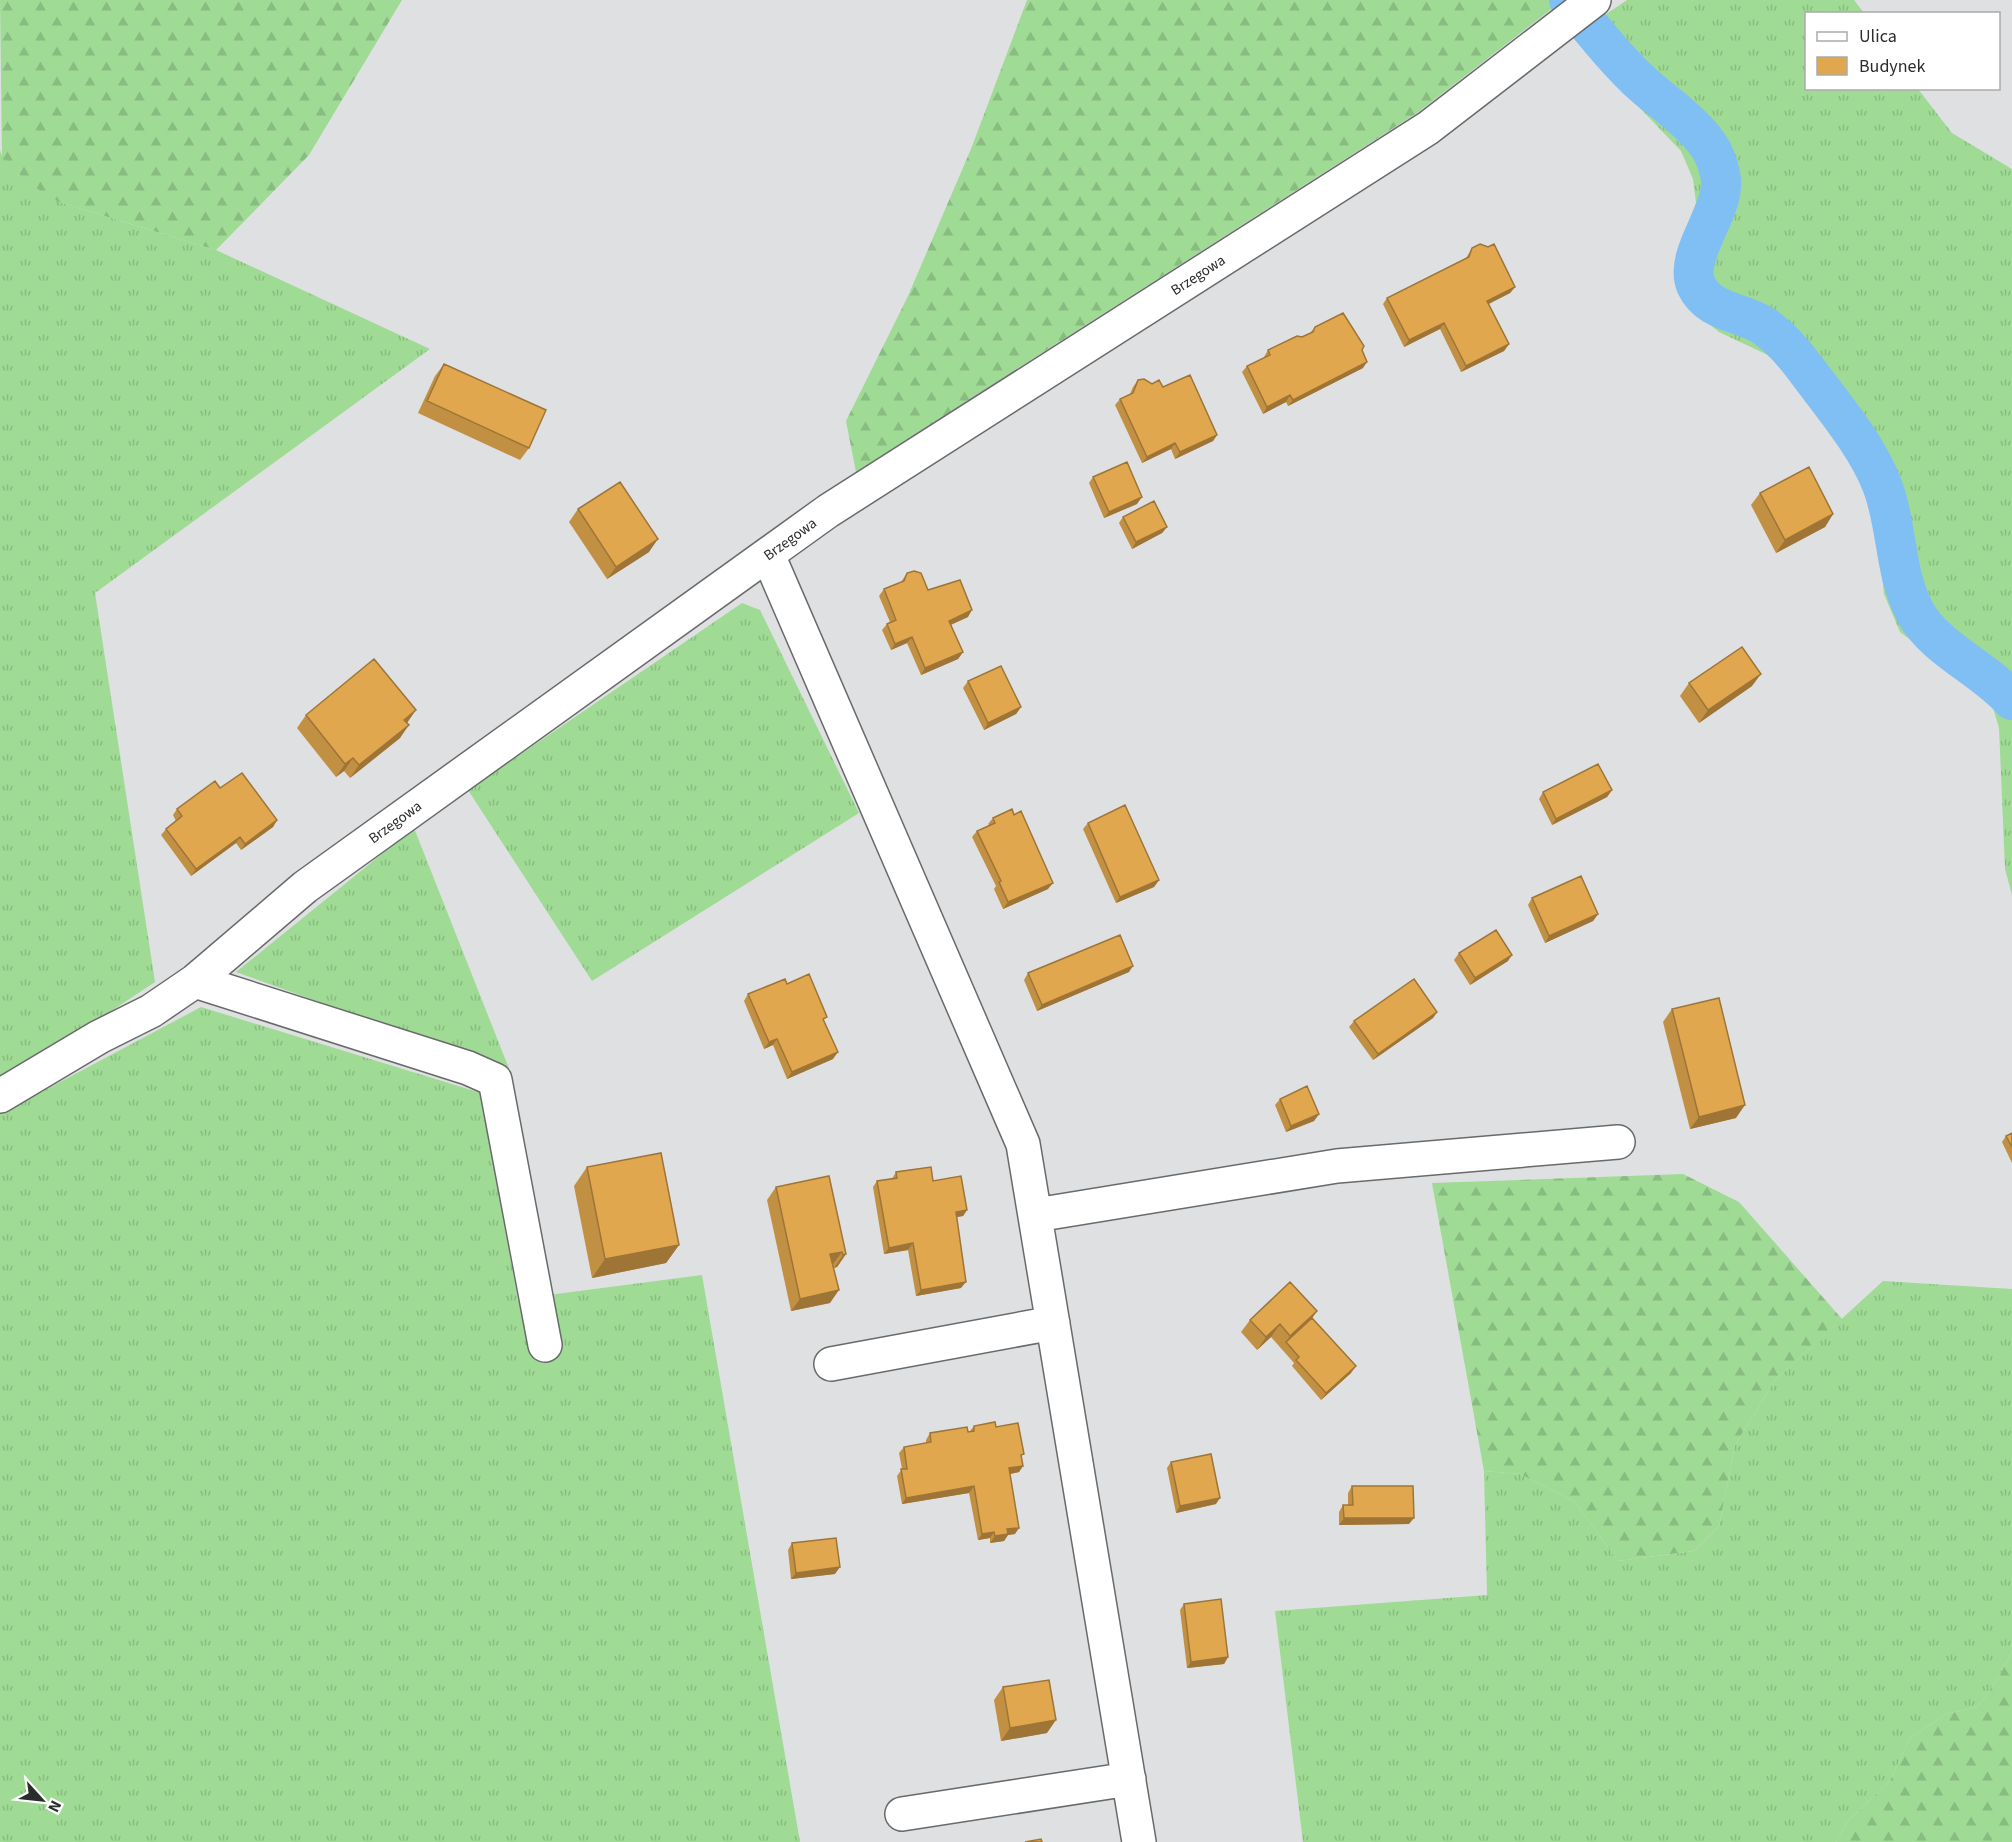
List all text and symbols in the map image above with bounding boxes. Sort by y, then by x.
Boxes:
legend [1805,12,2000,90]
text: Ulica [1859,24,1897,49]
text: Budynek [1859,54,1926,79]
street label: Brzegowa [1167,250,1230,301]
street label: Brzegowa [759,513,821,566]
street label: Brzegowa [364,796,426,849]
north arrow [12,1770,72,1830]
text: N [42,1797,67,1816]

